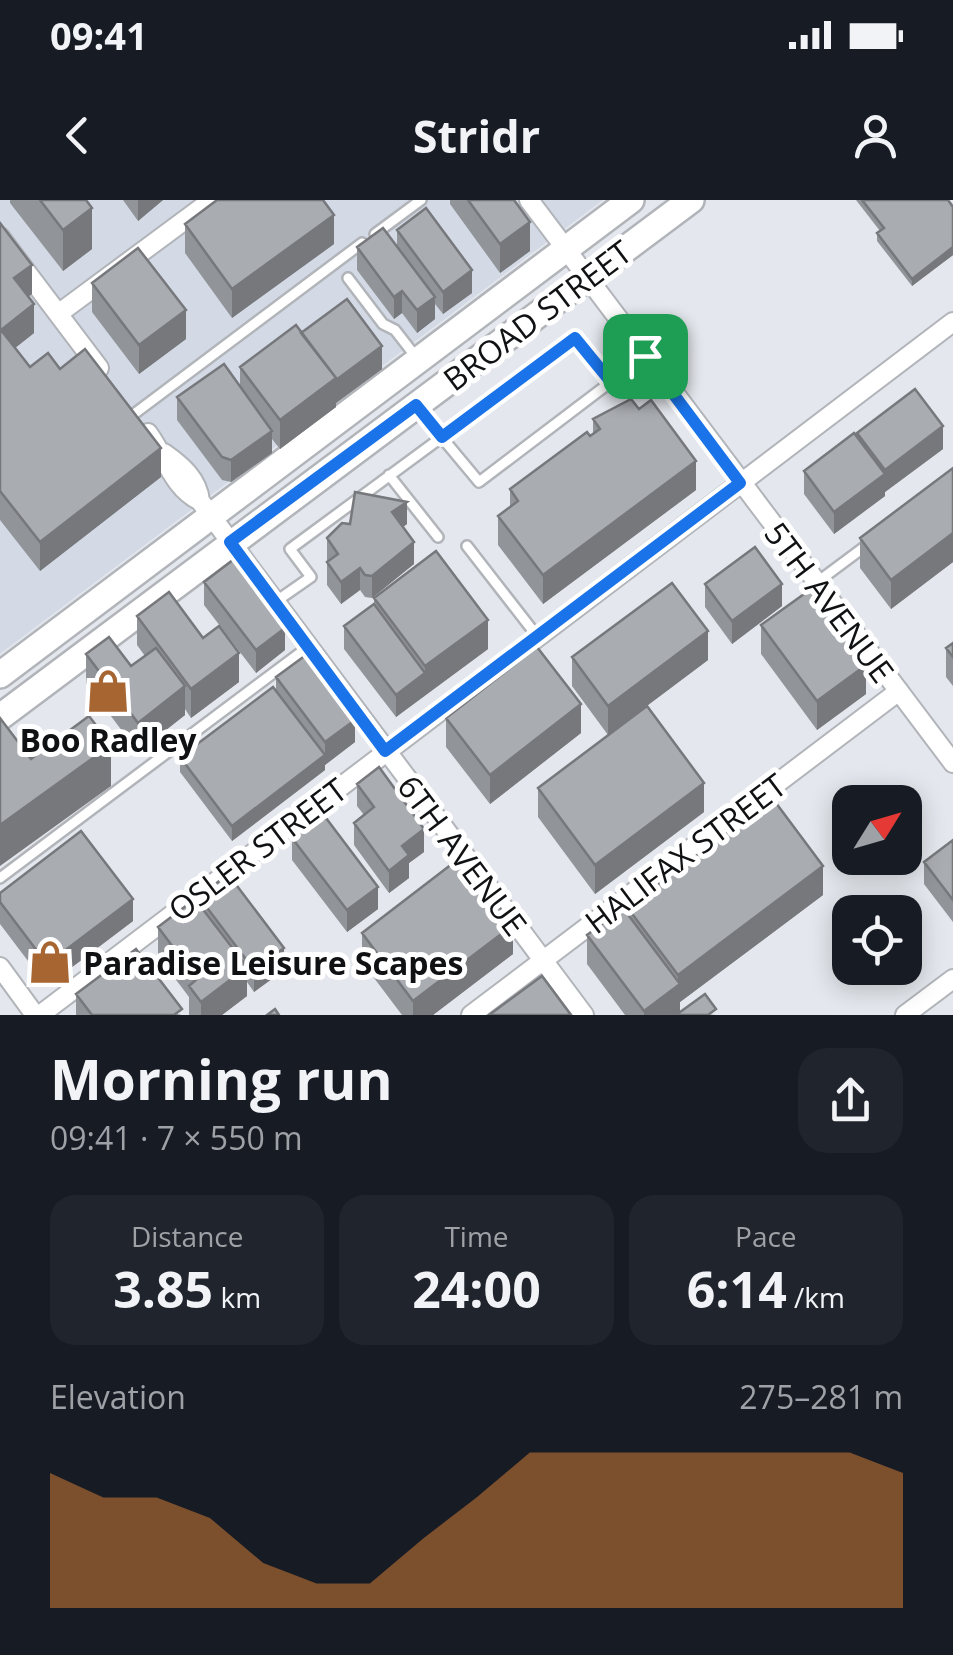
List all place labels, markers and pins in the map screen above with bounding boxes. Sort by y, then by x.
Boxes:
pin [603,314,688,399]
shop icon: Boo Radley [84,667,132,715]
place label: Boo Radley [19,718,197,761]
shop icon: Paradise Leisure Scapes [26,938,74,986]
place label: Paradise Leisure Scapes [83,941,463,984]

